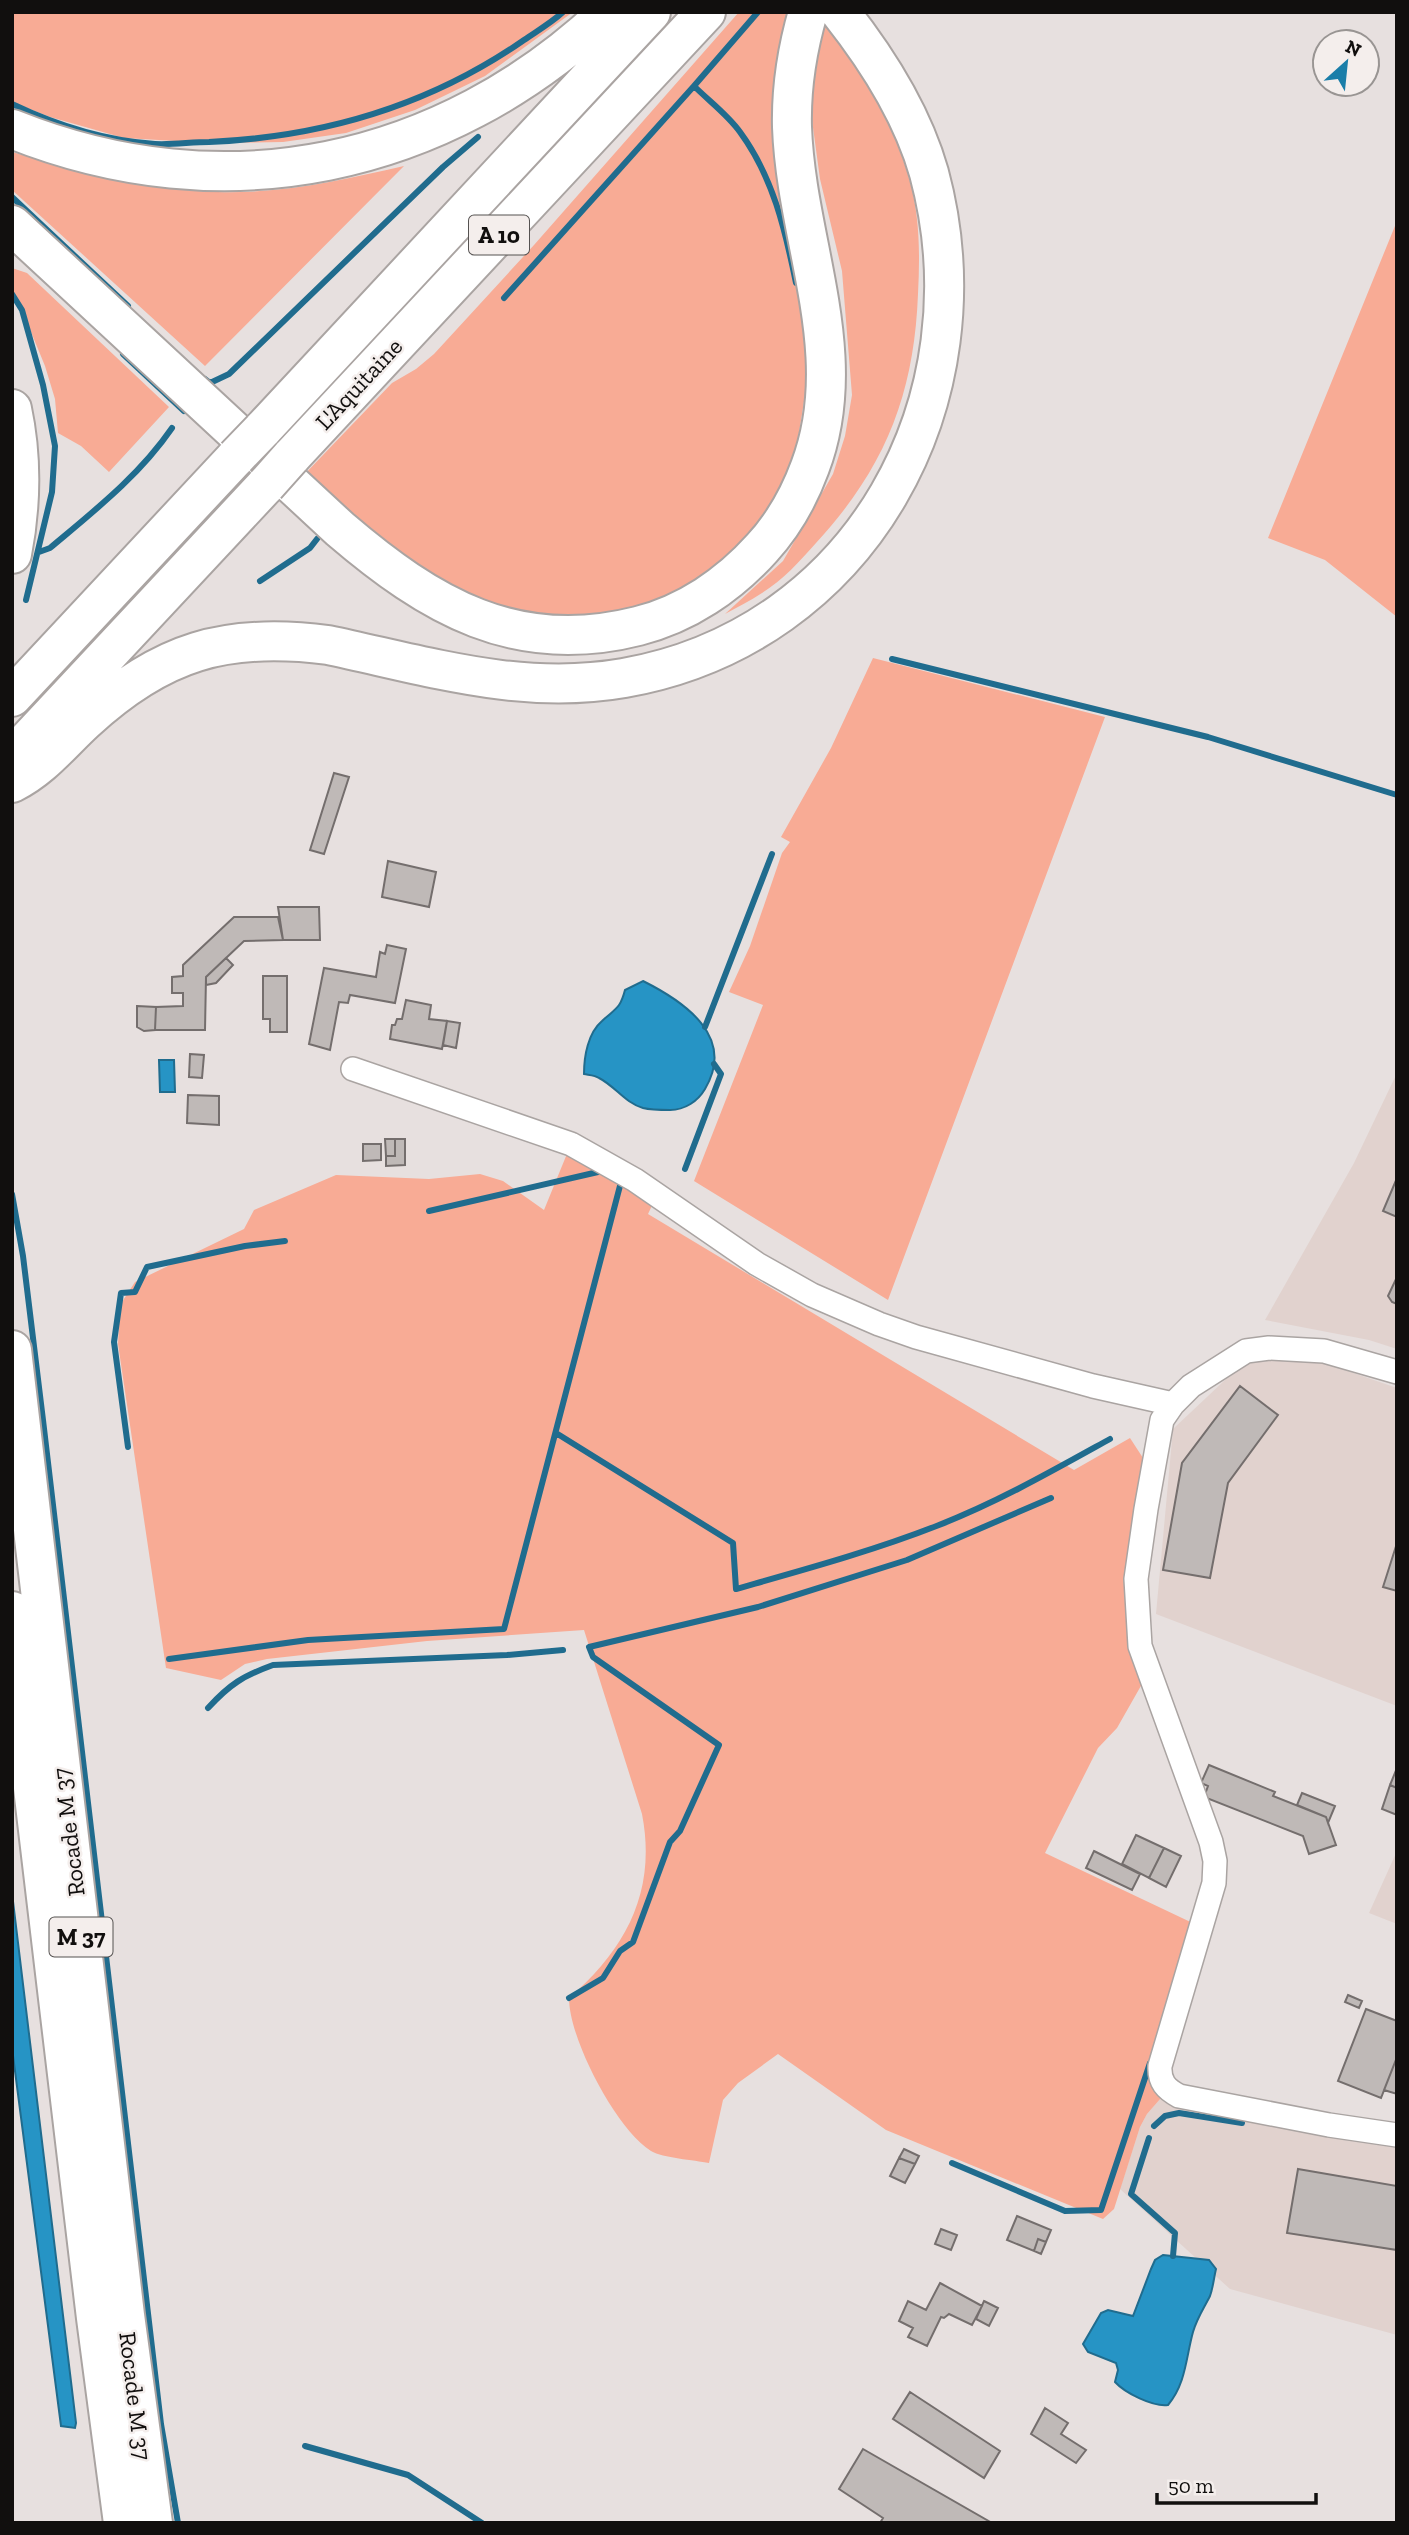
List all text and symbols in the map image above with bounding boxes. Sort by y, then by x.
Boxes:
north arrow [1311,28,1381,98]
text: N [1342,35,1365,62]
road number: A 10 [469,216,529,254]
street label: L'Aquitaine [309,332,408,436]
street label: Rocade M 37 [46,1766,91,1898]
road number: M 37 [50,1918,112,1956]
street label: Rocade M 37 [113,2330,158,2462]
scale bar [1157,2462,1316,2506]
text: 50 m [1168,2473,1214,2498]

